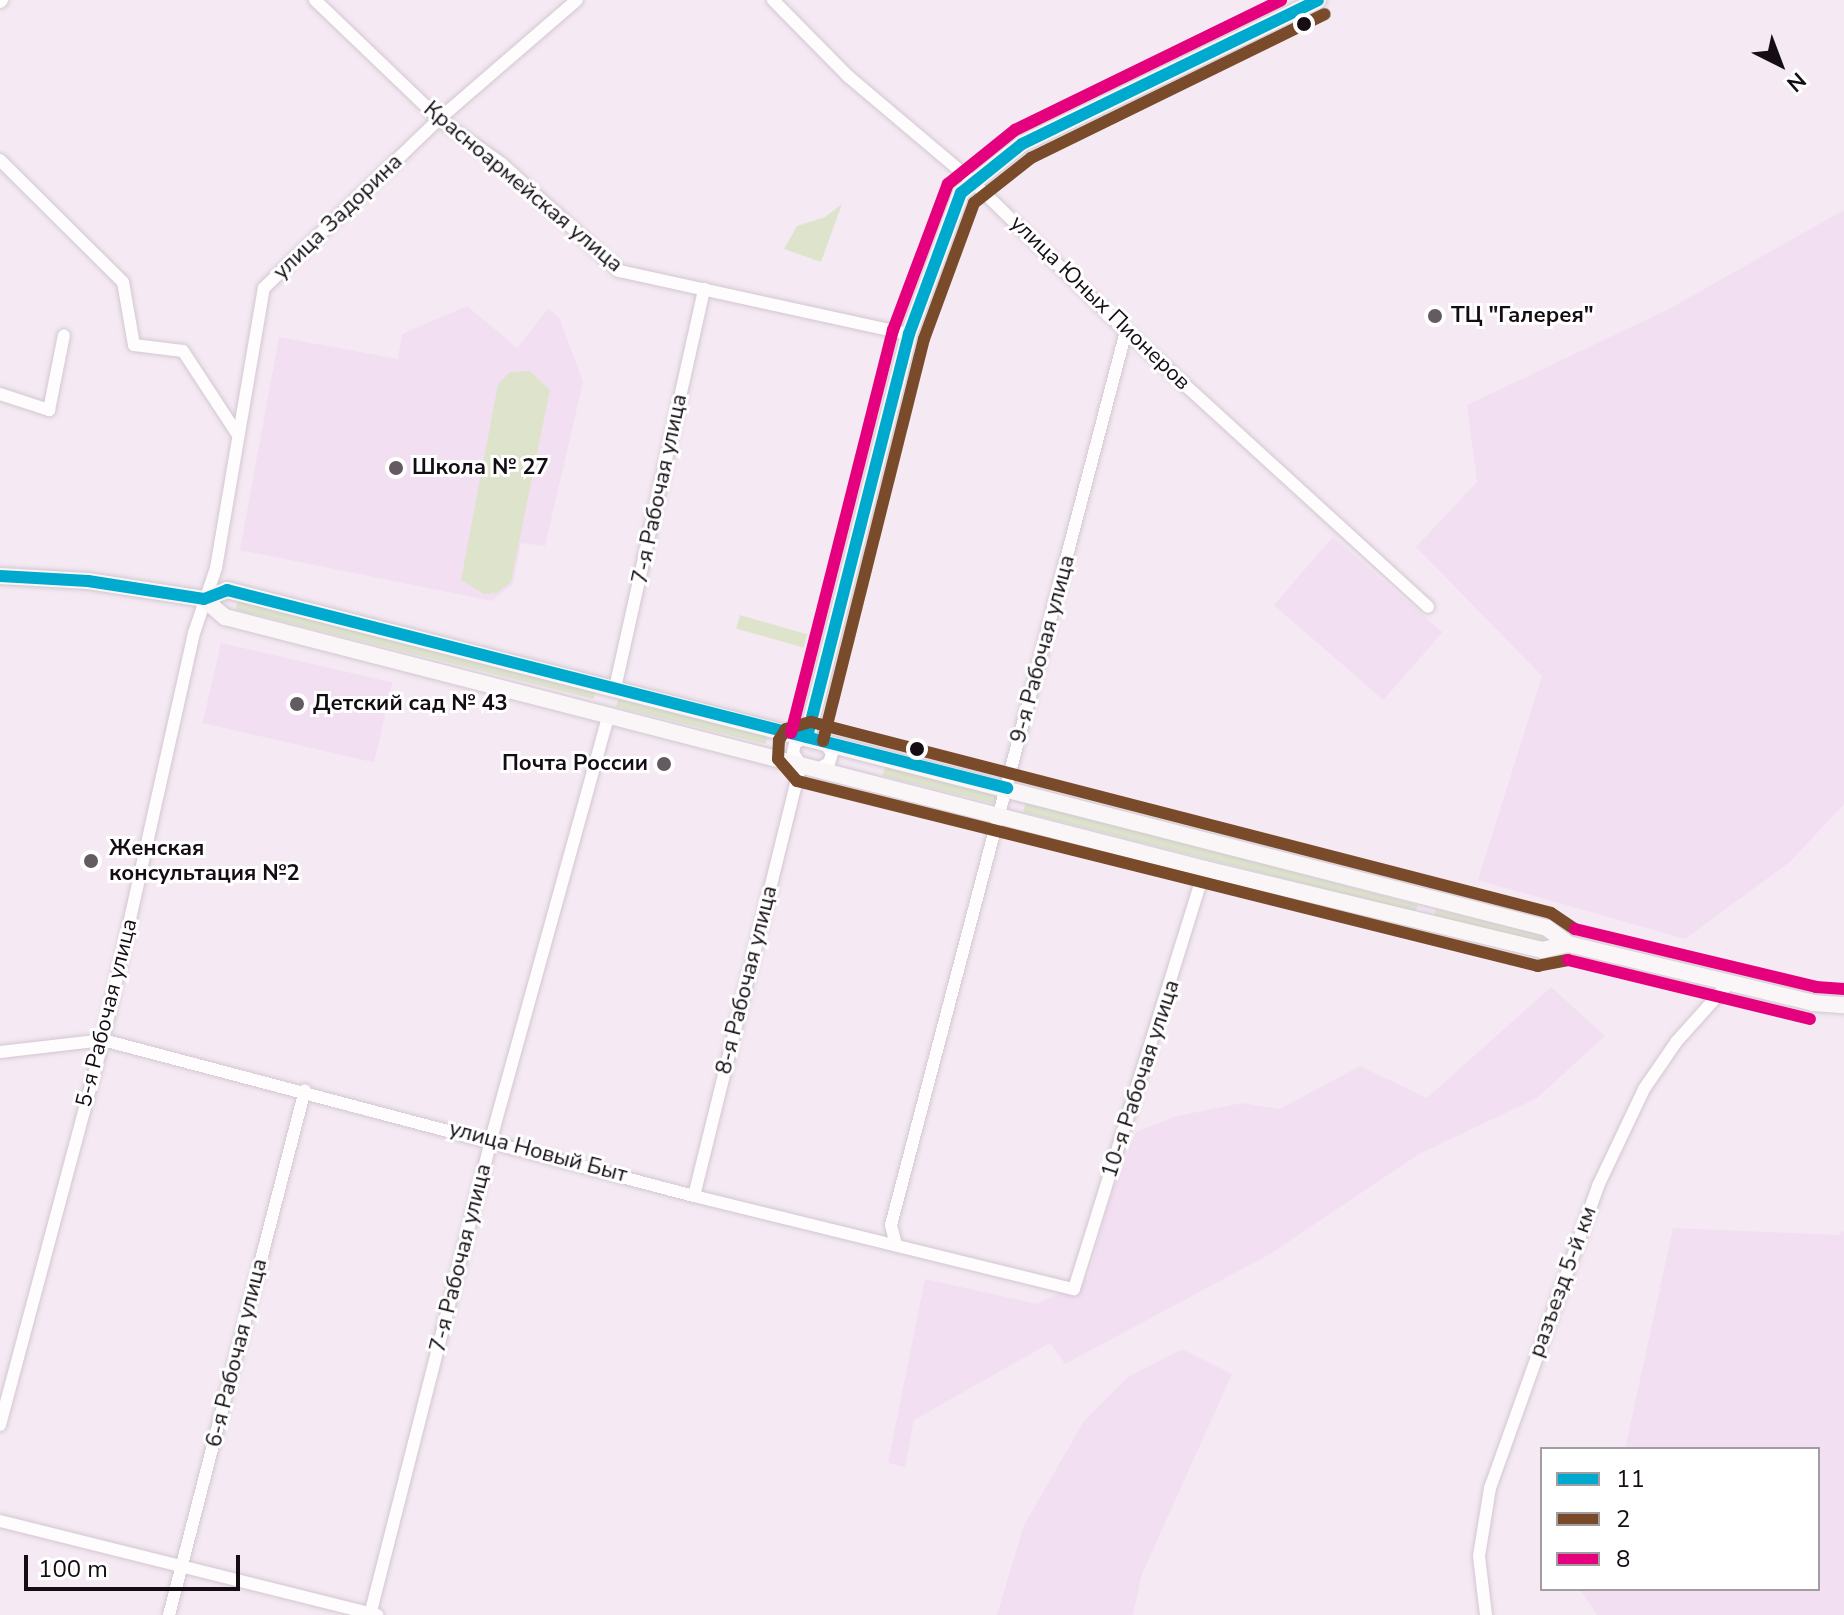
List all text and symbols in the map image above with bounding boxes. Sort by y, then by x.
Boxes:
unlabelled marker [1296,16,1312,32]
north arrow [1740,24,1820,104]
text: N [1780,65,1812,98]
street label: Красноармейская улица [418,96,628,278]
street label: улица Задорина [268,149,408,285]
street label: улица Юных Пионеров [1005,210,1195,396]
place label: ТЦ "Галерея" [1451,303,1594,329]
marker: ТЦ "Галерея" [1426,307,1444,325]
street label: 7-я Рабочая улица [627,392,693,586]
place label: Школа № 27 [412,455,549,481]
marker: Школа № 27 [387,459,405,477]
street label: 9-я Рабочая улица [1005,552,1081,746]
place label: Детский сад № 43 [313,691,508,717]
marker: Детский сад № 43 [288,695,306,713]
unlabelled marker [909,741,925,757]
place label: Почта России [502,751,648,777]
marker: Почта России [655,755,673,773]
place label: Женская консультация №2 [109,835,300,886]
marker: Женская консультация №2 [80,850,102,872]
street label: 8-я Рабочая улица [711,883,783,1077]
street label: 5-я Рабочая улица [71,916,143,1110]
street label: 10-я Рабочая улица [1097,977,1185,1181]
street label: улица Новый Быт [446,1116,630,1188]
street label: 7-я Рабочая улица [425,1161,497,1355]
street label: разъезд 5-й км [1524,1203,1602,1361]
street label: 6-я Рабочая улица [201,1256,273,1450]
legend [1540,1447,1820,1591]
text: 11 [1616,1463,1645,1495]
text: 2 [1616,1503,1630,1535]
scale bar [28,1539,244,1589]
text: 8 [1616,1543,1630,1575]
text: 100 m [38,1553,108,1585]

